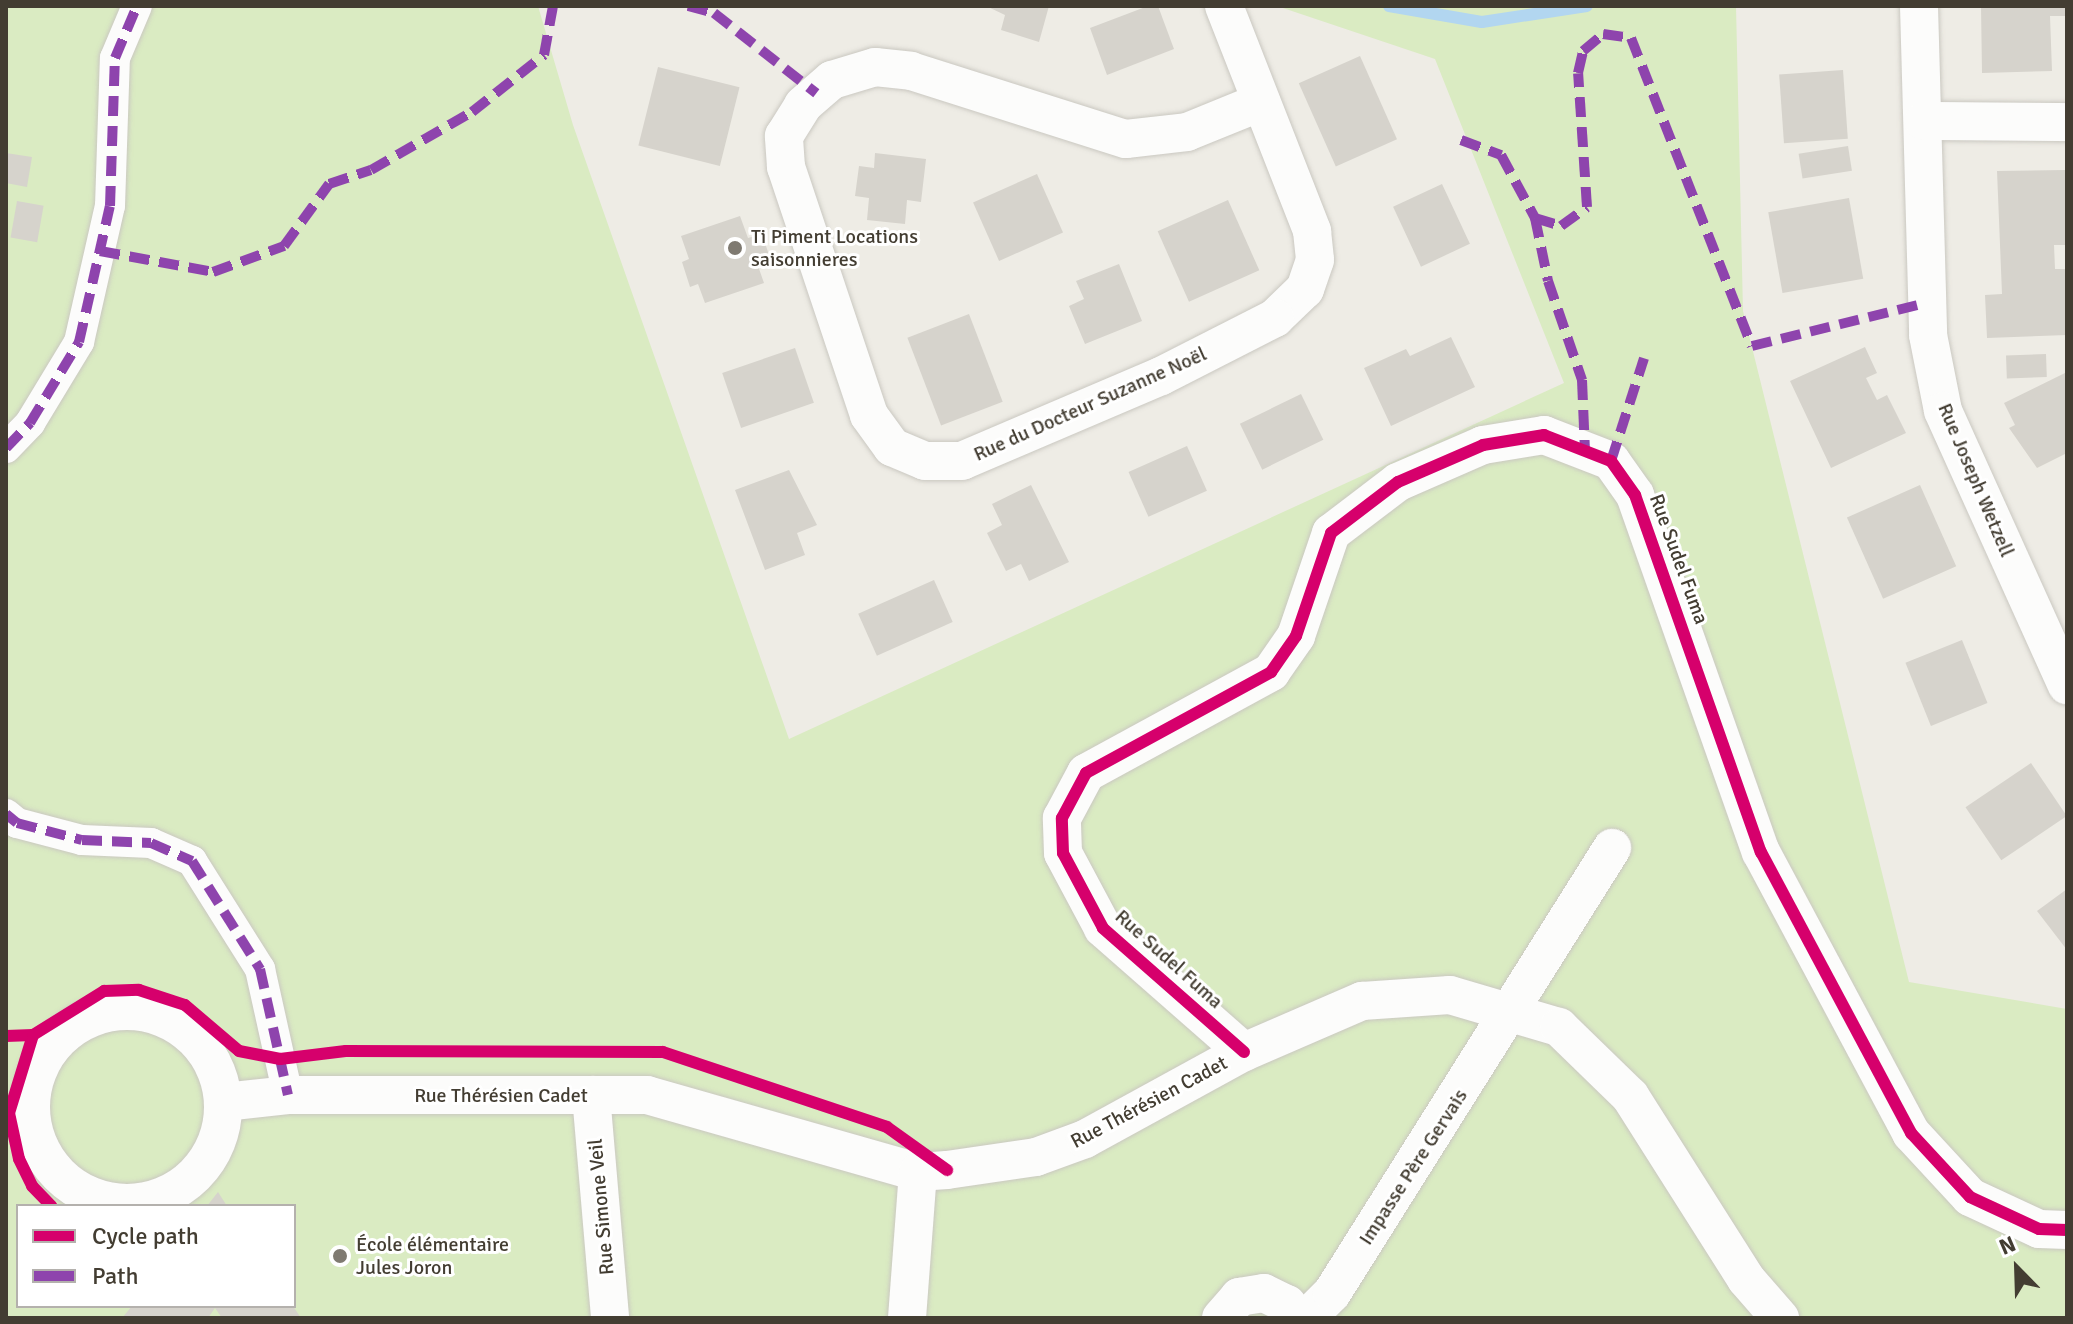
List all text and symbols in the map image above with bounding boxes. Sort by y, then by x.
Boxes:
place label: Ti Piment Locations saisonnieres [751,224,918,271]
marker: Ti Piment Locations saisonnieres [726,239,744,257]
street label: Rue du Docteur Suzanne Noël [970,342,1210,466]
street label: Rue Joseph Wetzell [1933,400,2019,560]
street label: Rue Sudel Fuma [1644,491,1714,627]
street label: Rue Sudel Fuma [1110,904,1228,1014]
street label: Rue Thérésien Cadet [1067,1051,1231,1153]
street label: Rue Thérésien Cadet [414,1083,588,1107]
street label: Impasse Père Gervais [1354,1085,1472,1249]
street label: Rue Simone Veil [583,1138,619,1276]
legend [16,1204,296,1308]
text: Cycle path [92,1221,199,1251]
north arrow [1977,1228,2057,1308]
text: N [1995,1230,2020,1261]
place label: École élémentaire Jules Joron [356,1232,509,1279]
marker: École élémentaire Jules Joron [331,1247,349,1265]
text: Path [92,1261,138,1291]

